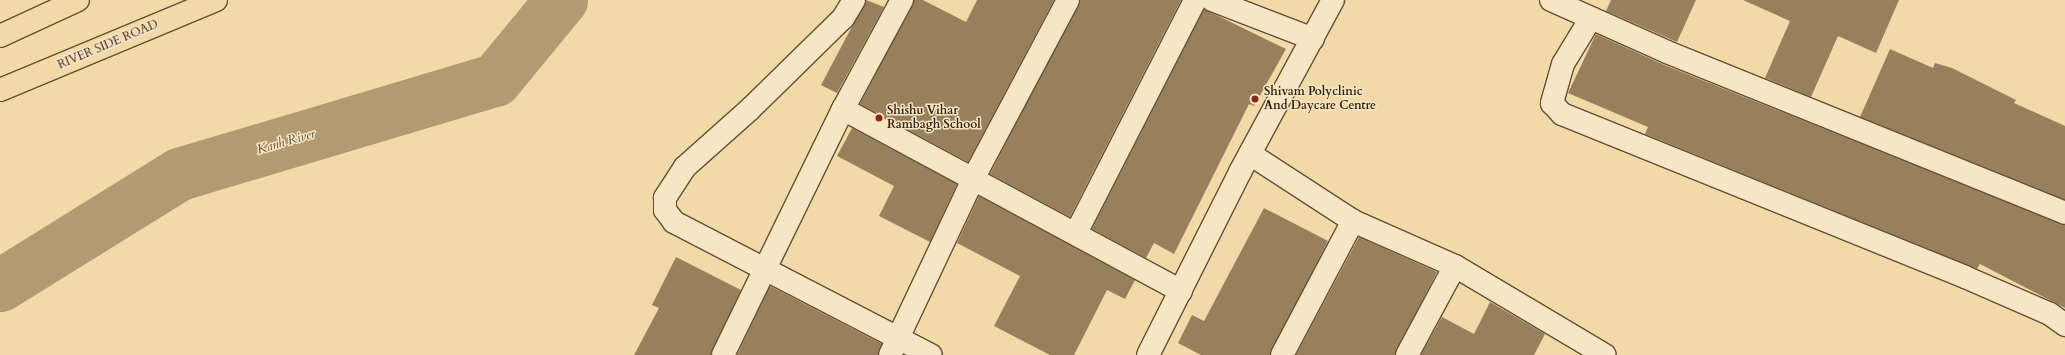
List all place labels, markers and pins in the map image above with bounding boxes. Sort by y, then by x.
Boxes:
place label: Shivam Polyclinic And Daycare Centre [1264,85,1376,113]
marker: Shivam Polyclinic And Daycare Centre [1249,93,1261,105]
place label: Shishu Vihar Rambagh School [887,104,981,132]
marker: Shishu Vihar Rambagh School [874,113,884,123]

